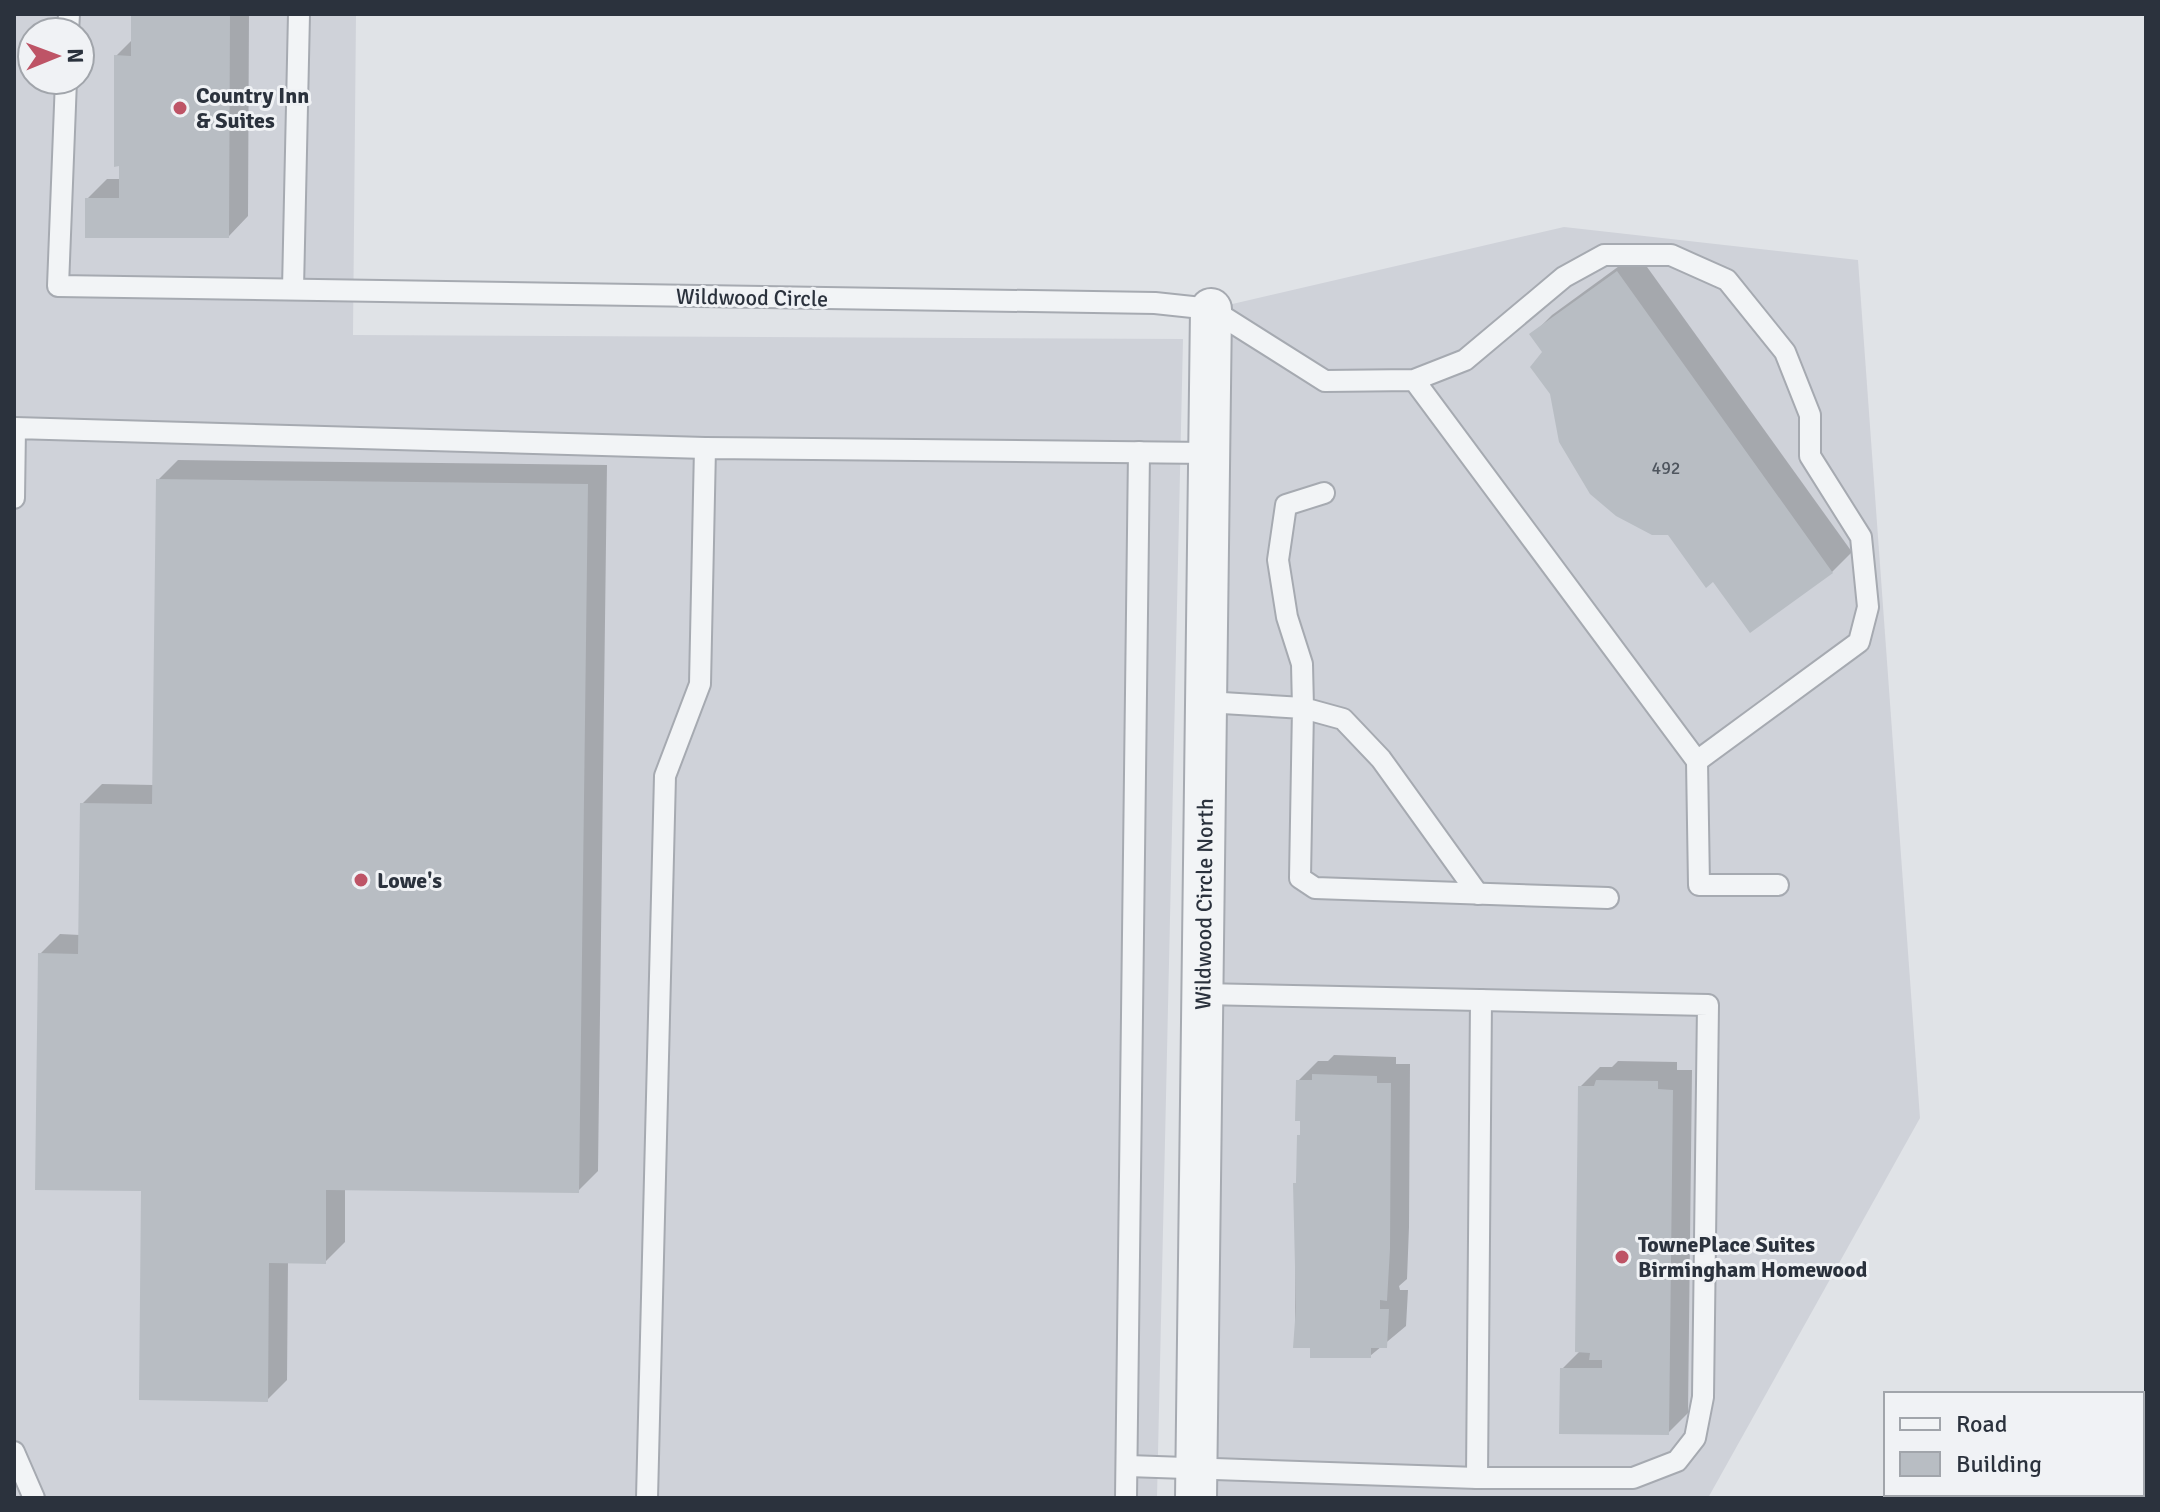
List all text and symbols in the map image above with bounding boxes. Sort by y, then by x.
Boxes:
north arrow [16,16,96,96]
text: N [62,48,89,64]
place label: Country Inn & Suites [196,82,309,134]
marker: Country Inn & Suites [171,99,189,117]
street label: Wildwood Circle [676,283,828,312]
house number: 492 [1651,457,1681,479]
street label: Wildwood Circle North [1189,798,1219,1010]
place label: Lowe's [377,867,442,894]
marker: Lowe's [352,871,370,889]
place label: TownePlace Suites Birmingham Homewood [1638,1231,1867,1283]
marker: TownePlace Suites Birmingham Homewood [1613,1248,1631,1266]
legend [1884,1392,2144,1496]
text: Road [1956,1409,2007,1439]
text: Building [1956,1449,2042,1479]

